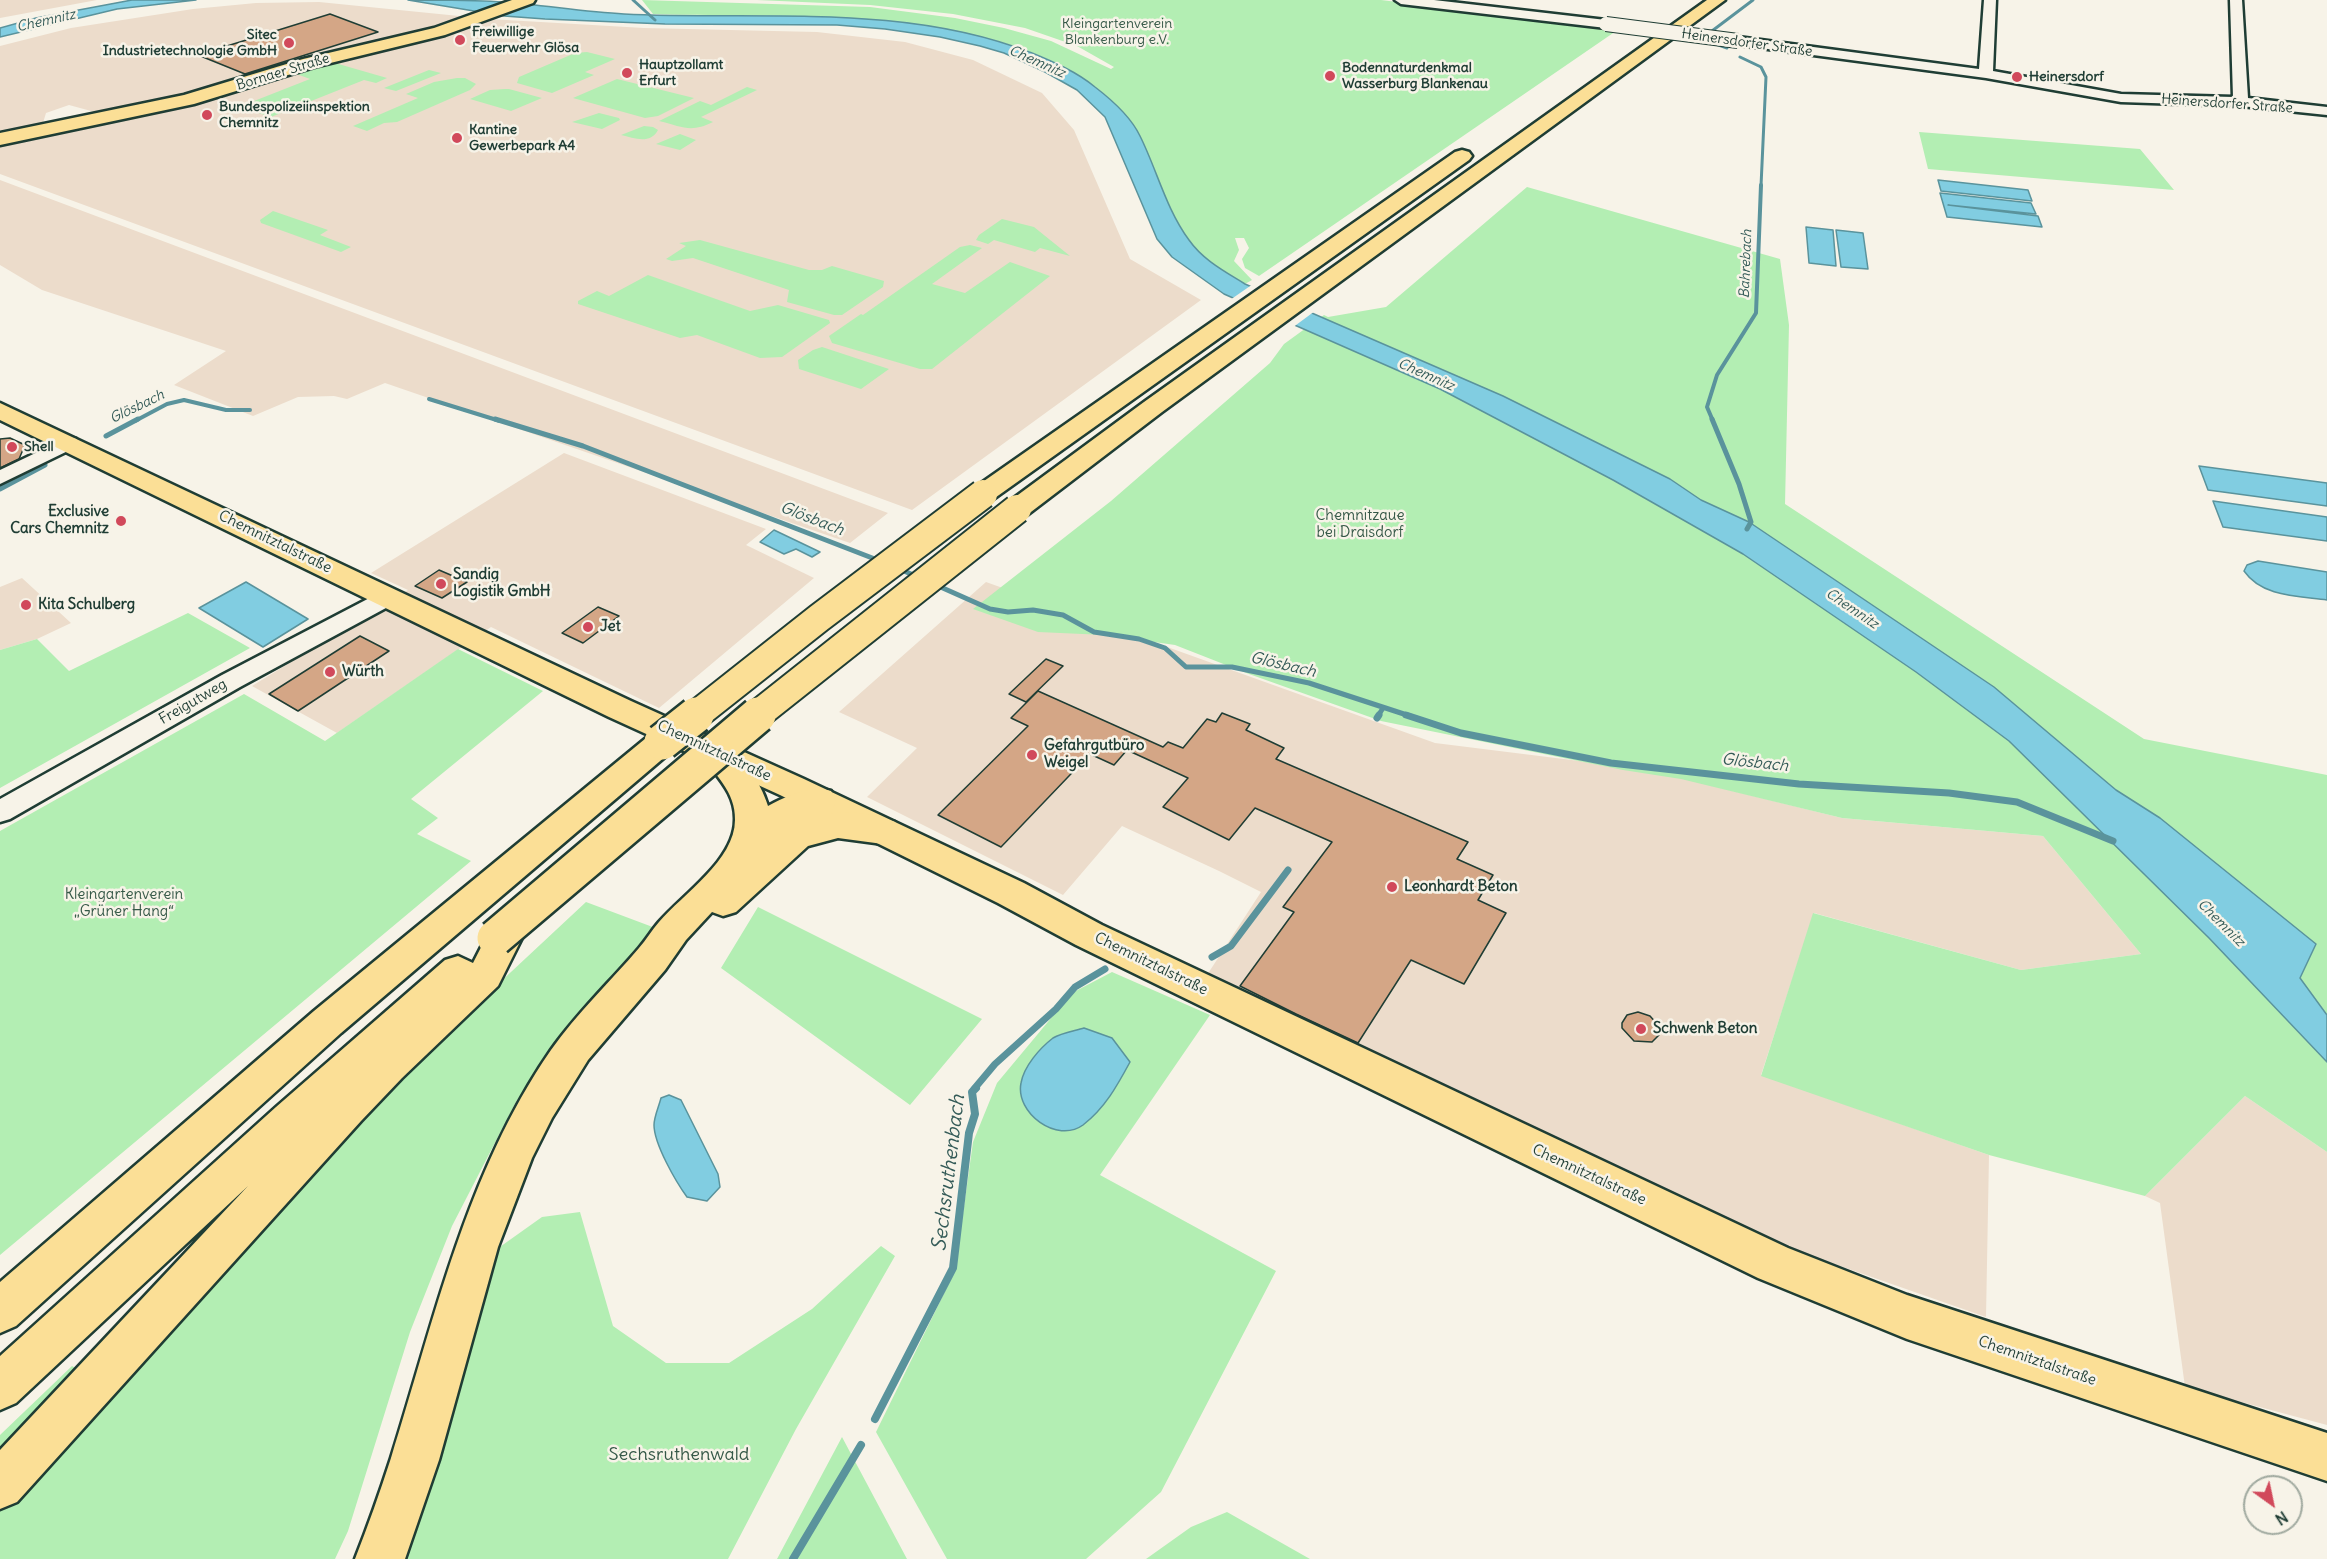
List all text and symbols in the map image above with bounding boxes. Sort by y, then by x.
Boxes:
water label: Chemnitz [15,6,77,36]
park label: Kleingartenverein Blankenburg e.V. [1062,16,1172,48]
place label: Freiwillige Feuerwehr Glösa [472,24,579,56]
street label: Heinersdorfer Straße [1680,25,1814,61]
place label: Sitec Industrietechnologie GmbH [103,27,277,60]
marker: Freiwillige Feuerwehr Glösa [453,33,467,47]
marker: Sitec Industrietechnologie GmbH [282,36,296,50]
water label: Chemnitz [1006,42,1068,82]
street label: Bornaer Straße [234,50,332,94]
place label: Hauptzollamt Erfurt [639,57,723,90]
place label: Bodennaturdenkmal Wasserburg Blankenau [1342,60,1488,92]
marker: Hauptzollamt Erfurt [620,66,634,80]
marker: Bodennaturdenkmal Wasserburg Blankenau [1323,69,1337,83]
place label: Heinersdorf [2029,69,2104,85]
marker: Heinersdorf [2010,70,2024,84]
street label: Heinersdorfer Straße [2161,91,2293,117]
place label: Bundespolizeiinspektion Chemnitz [219,99,370,132]
marker: Bundespolizeiinspektion Chemnitz [200,108,214,122]
place label: Kantine Gewerbepark A4 [469,122,575,154]
marker: Kantine Gewerbepark A4 [450,131,464,145]
water label: Bahrebach [1736,229,1756,299]
water label: Chemnitz [1395,355,1457,395]
water label: Glösbach [107,387,167,427]
place label: Shell [24,439,54,455]
marker: Shell [5,440,19,454]
water label: Glösbach [777,498,847,540]
place label: Exclusive Cars Chemnitz [10,503,109,538]
street label: Chemnitztalstraße [215,507,335,577]
park label: Chemnitzaue bei Draisdorf [1315,507,1405,542]
marker: Exclusive Cars Chemnitz [114,514,128,528]
place label: Sandig Logistik GmbH [453,566,551,601]
marker: Sandig Logistik GmbH [434,577,448,591]
water label: Chemnitz [1823,585,1881,633]
place label: Kita Schulberg [38,596,135,614]
marker: Kita Schulberg [19,598,33,612]
place label: Jet [600,618,621,636]
marker: Jet [581,620,595,634]
water label: Glösbach [1248,648,1318,682]
place label: Würth [342,663,384,681]
marker: Würth [323,665,337,679]
street label: Freigutweg [156,675,230,729]
street label: Chemnitztalstraße [654,717,774,785]
place label: Gefahrgutbüro Weigel [1044,737,1144,772]
marker: Gefahrgutbüro Weigel [1025,748,1039,762]
water label: Glösbach [1721,750,1789,776]
place label: Leonhardt Beton [1404,878,1518,896]
marker: Leonhardt Beton [1385,880,1399,894]
park label: Kleingartenverein „Grüner Hang“ [65,886,183,921]
water label: Chemnitz [2194,896,2248,950]
street label: Chemnitztalstraße [1091,929,1211,999]
place label: Schwenk Beton [1653,1020,1757,1038]
marker: Schwenk Beton [1634,1022,1648,1036]
water label: Sechsruthenbach [928,1093,970,1253]
street label: Chemnitztalstraße [1529,1141,1649,1209]
street label: Chemnitztalstraße [1976,1332,2098,1390]
park label: Sechsruthenwald [609,1444,749,1466]
north arrow [2243,1475,2303,1535]
text: N [2272,1507,2292,1530]

